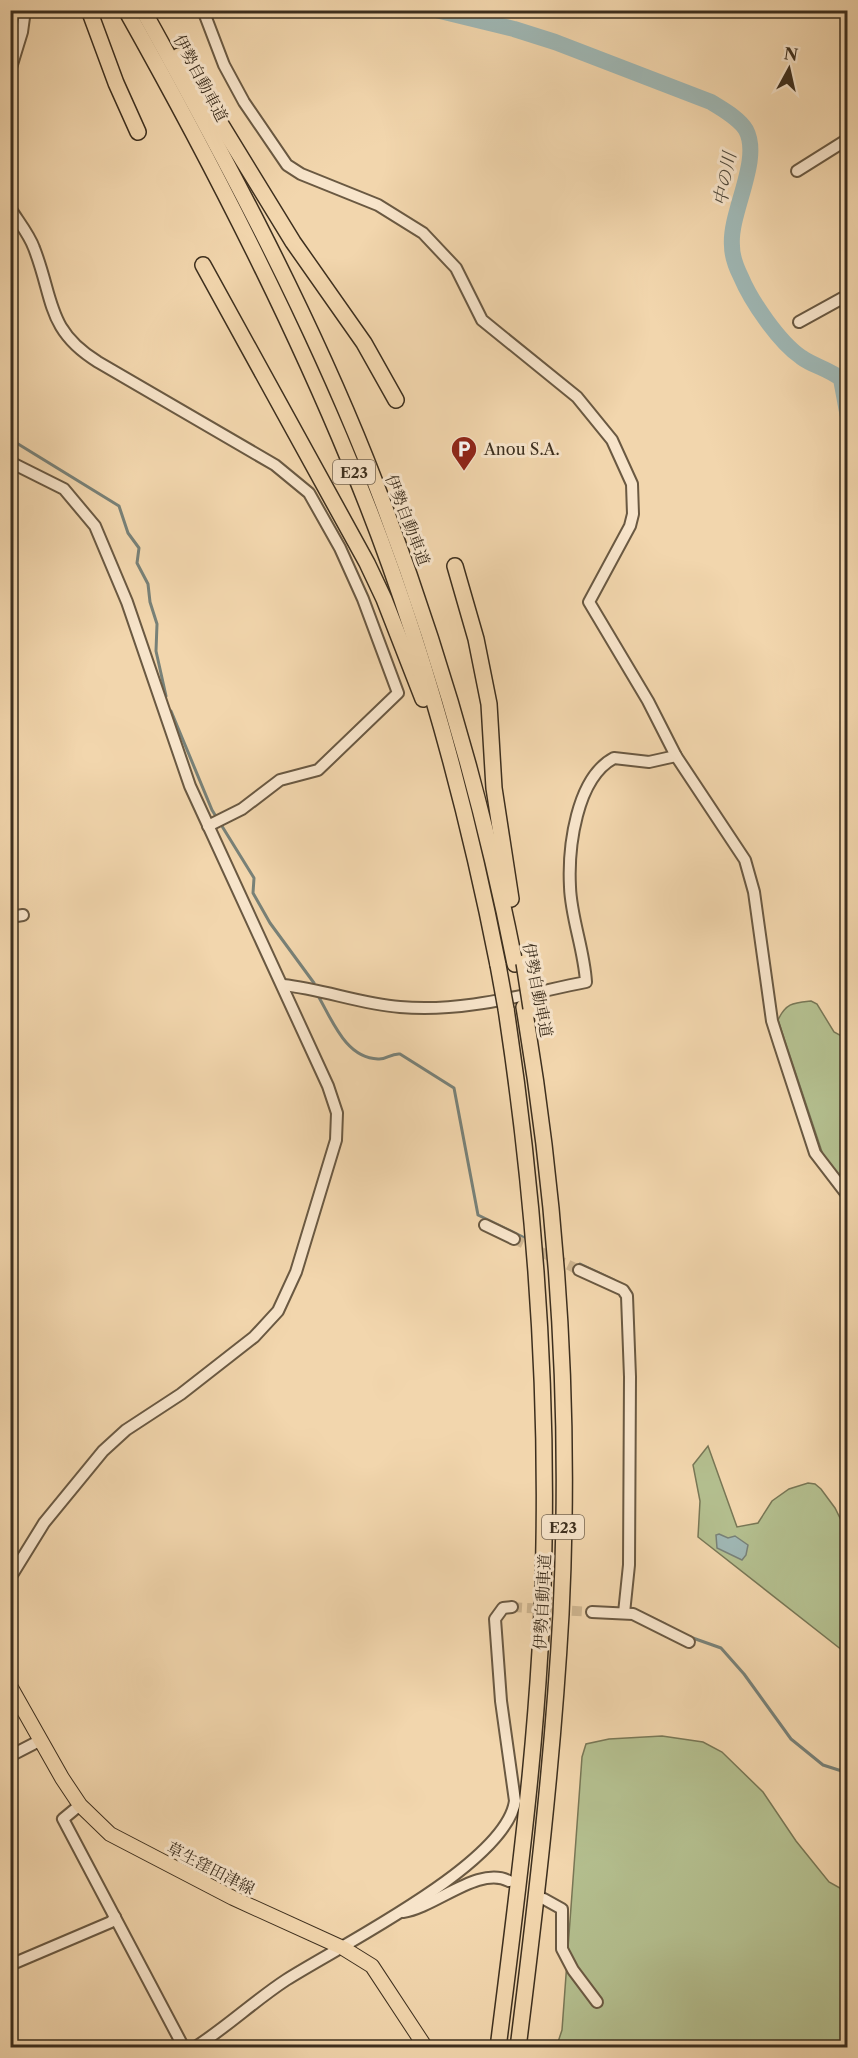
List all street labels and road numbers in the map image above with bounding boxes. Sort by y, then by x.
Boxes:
street label: 伊勢自動車道 [170,31,232,125]
road number: E23 [333,460,375,484]
street label: 伊勢自動車道 [381,472,435,568]
street label: 伊勢自動車道 [519,941,557,1039]
road number: E23 [542,1515,584,1539]
street label: 伊勢自動車道 [530,1554,554,1650]
street label: 草生窪田津線 [164,1837,258,1899]

